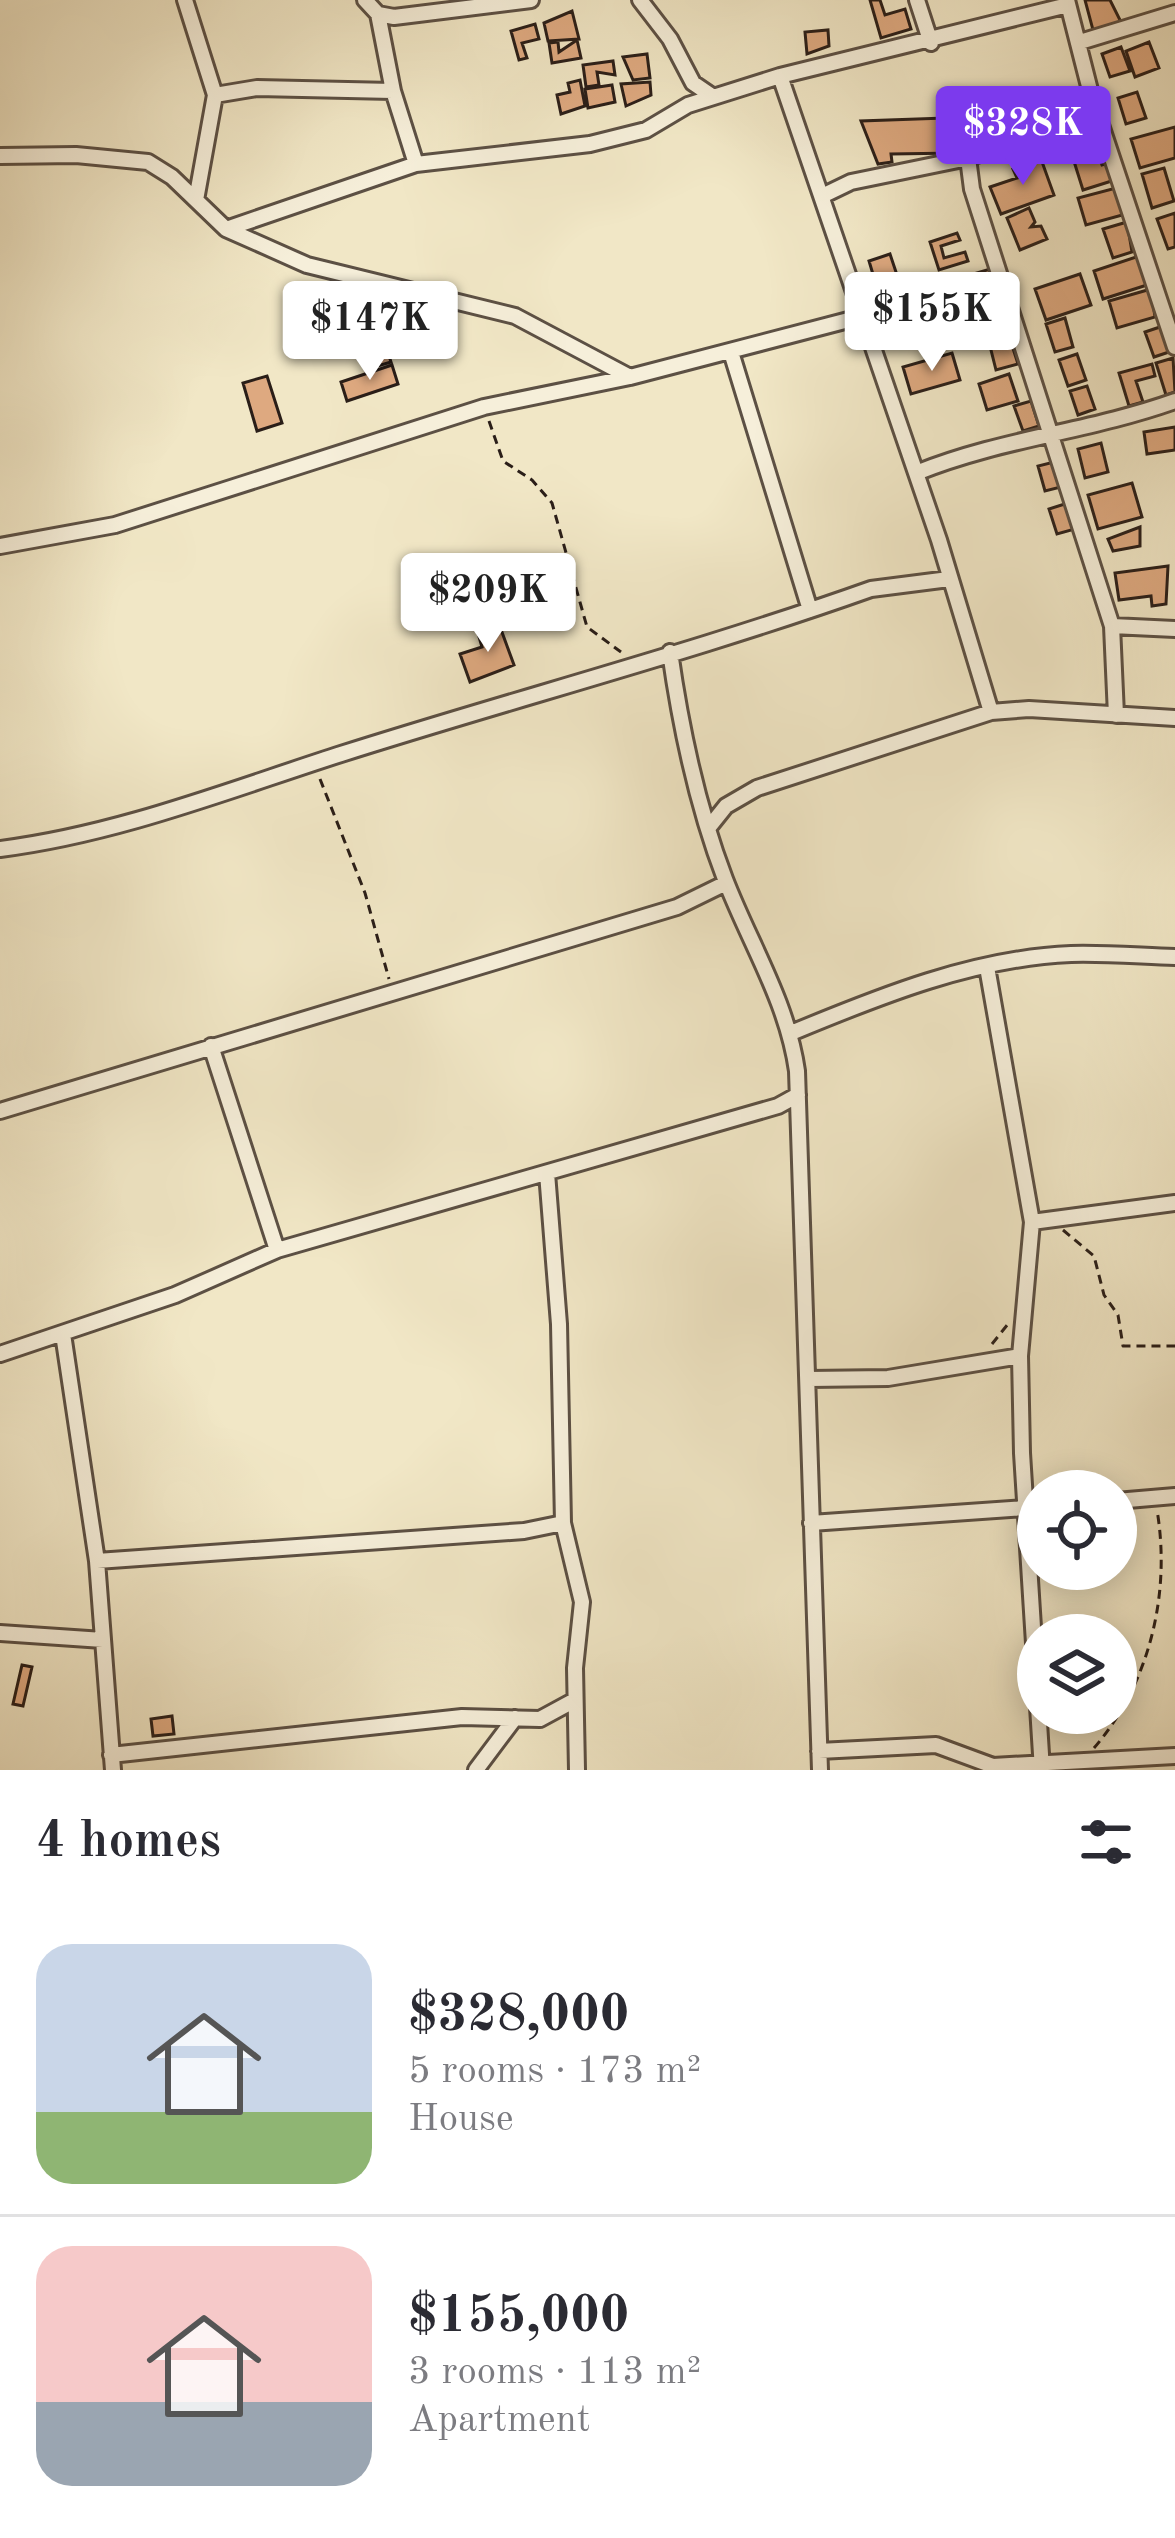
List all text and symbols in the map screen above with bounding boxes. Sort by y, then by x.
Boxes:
pin: $328K [939,86,1107,188]
text: $328K [963,105,1083,144]
pin: $155K [848,272,1016,374]
pin: $147K [286,281,454,383]
text: $155K [872,291,992,330]
text: $147K [310,300,430,339]
pin: $209K [404,553,572,655]
text: $209K [428,572,548,611]
map controls [1017,1470,1137,1734]
button: locate [1017,1470,1137,1590]
button: layers [1017,1614,1137,1734]
icon: filters [1073,1809,1139,1875]
text: 4 homes [36,1817,221,1868]
text: $328,000 [408,1991,629,2042]
icon: home [132,1992,276,2136]
text: 5 rooms · 173 m² [408,2052,701,2091]
text: House [408,2100,514,2139]
text: $155,000 [408,2292,629,2343]
icon: home [132,2294,276,2438]
text: 3 rooms · 113 m² [408,2353,701,2392]
text: Apartment [408,2401,591,2440]

